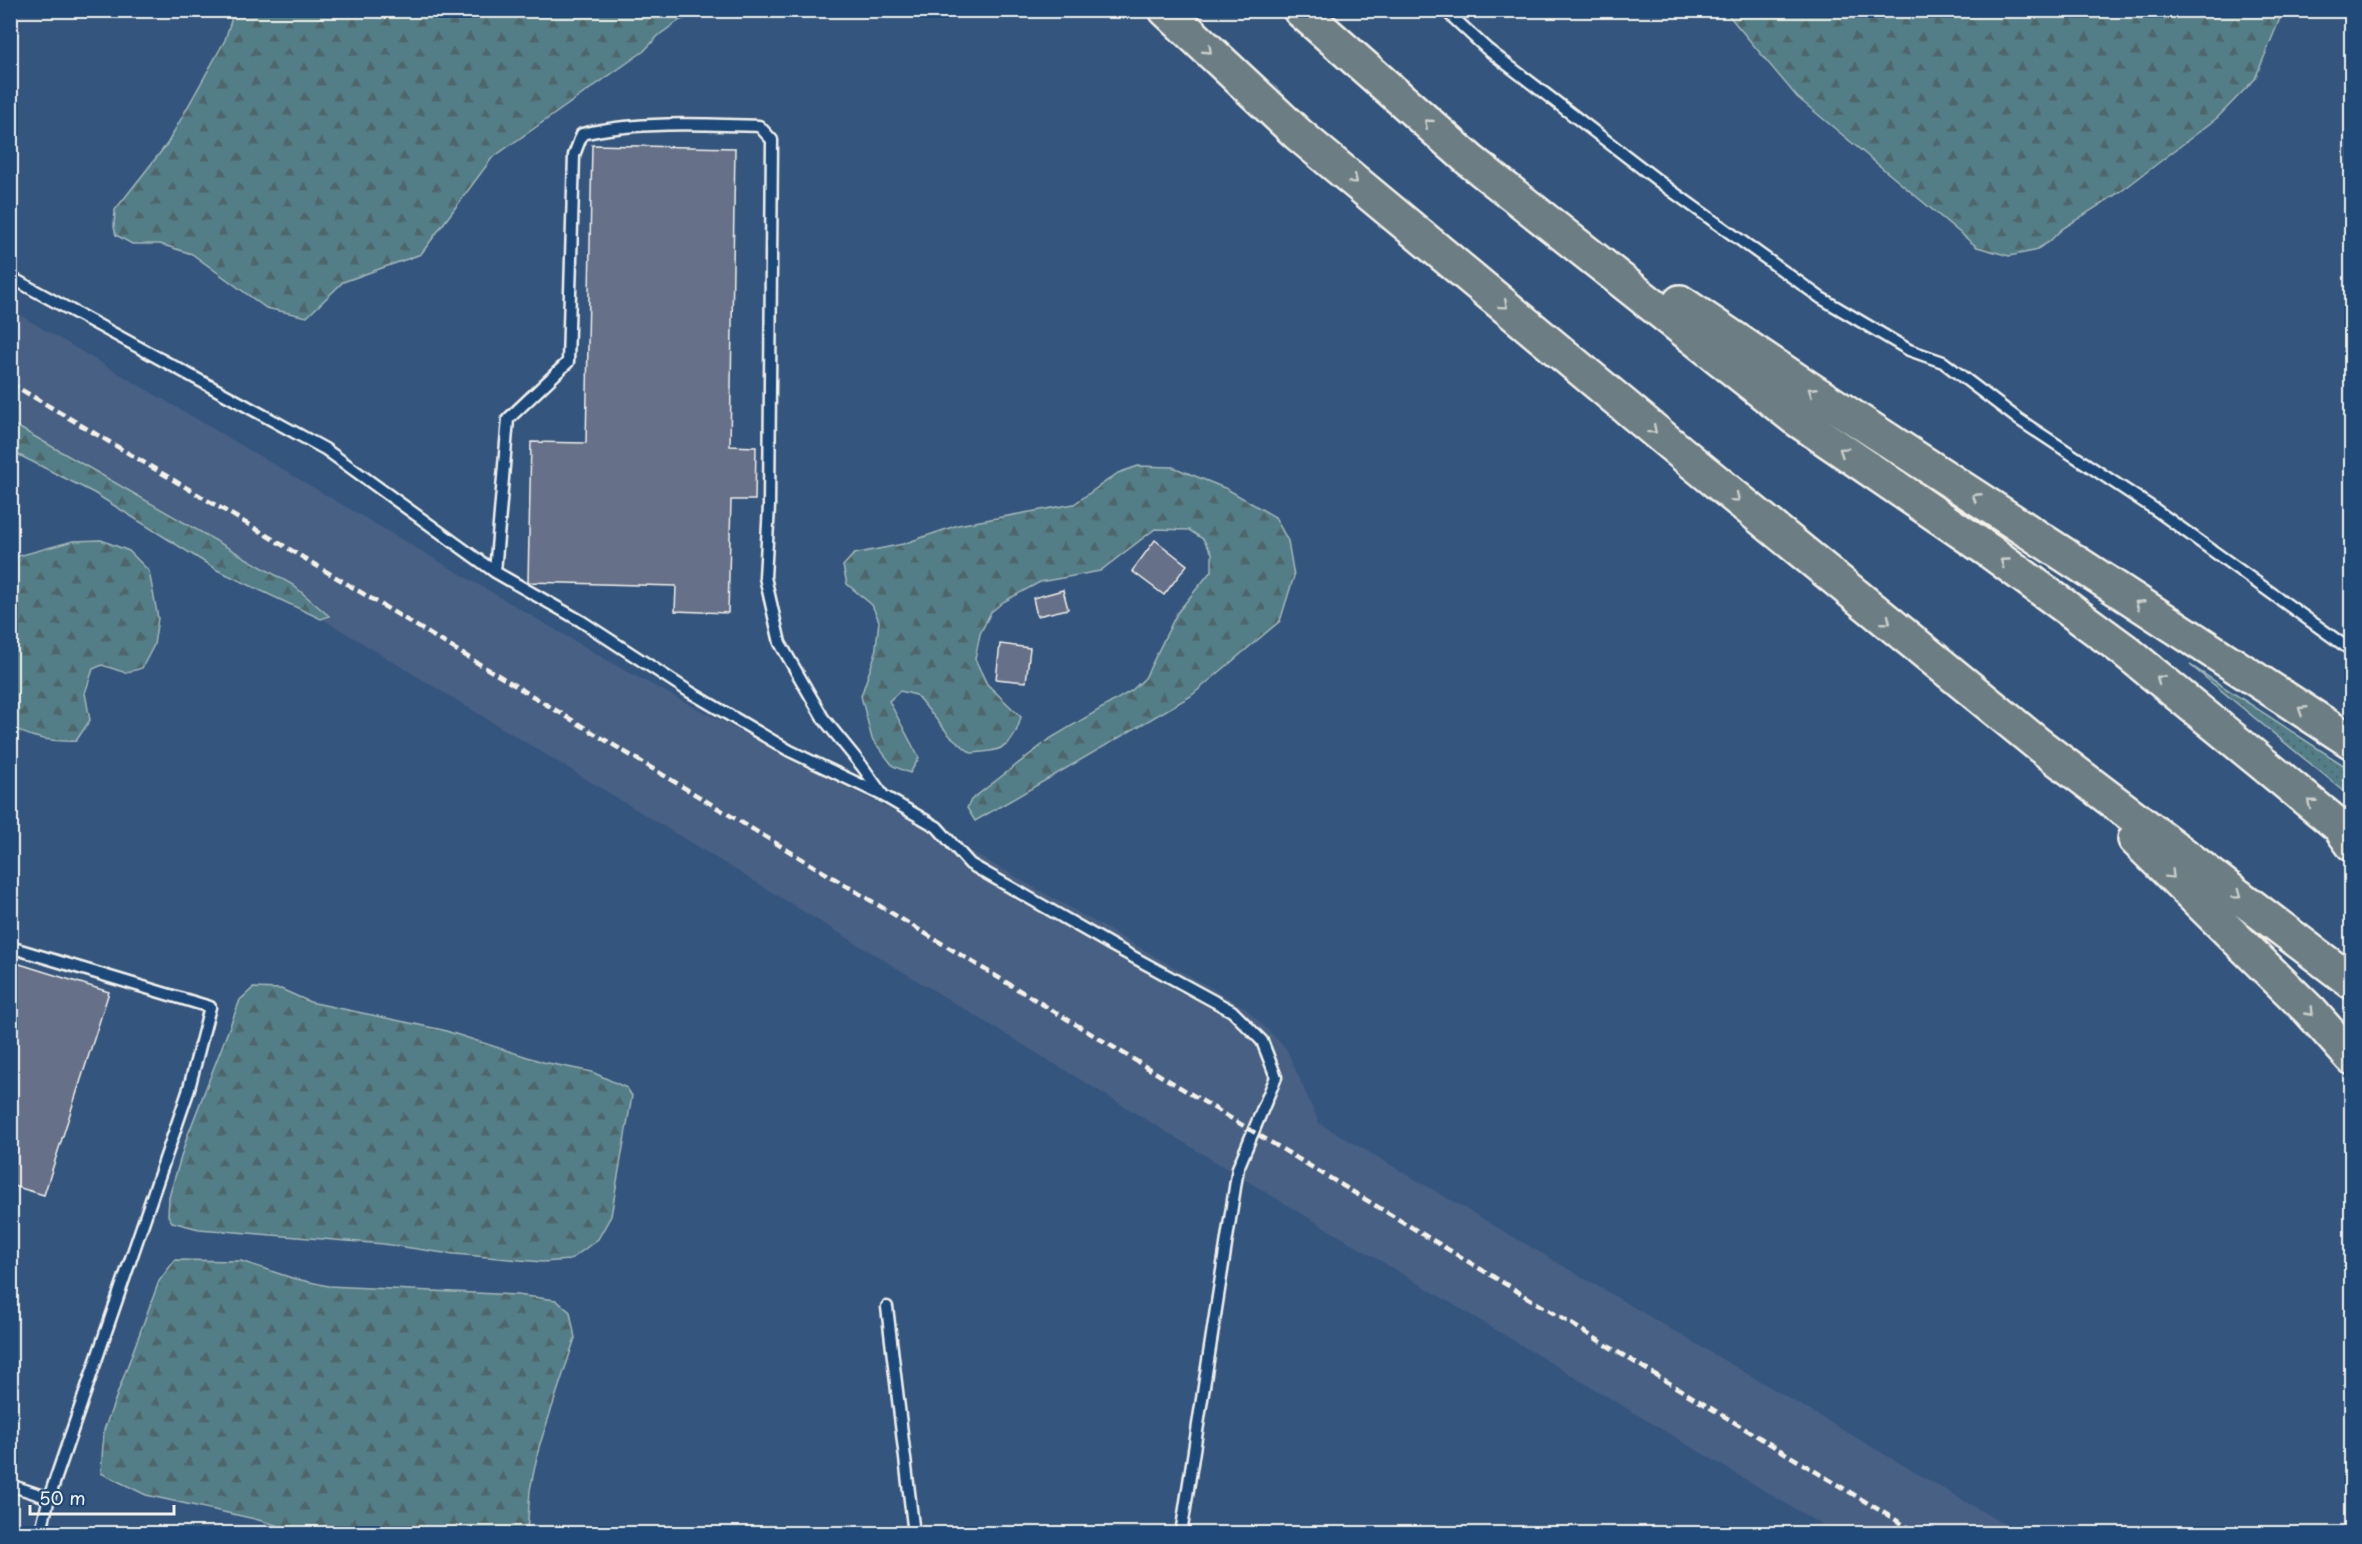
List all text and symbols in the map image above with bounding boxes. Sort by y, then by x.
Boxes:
one-way arrow [1202,43,1212,54]
one-way arrow [1424,119,1435,130]
one-way arrow [1347,173,1358,184]
one-way arrow [1497,298,1508,309]
one-way arrow [1808,387,1819,398]
one-way arrow [1646,423,1657,434]
one-way arrow [1839,447,1850,458]
one-way arrow [1729,491,1740,502]
one-way arrow [1971,494,1982,505]
one-way arrow [1999,558,2010,569]
one-way arrow [2135,600,2146,611]
one-way arrow [1880,614,1891,625]
one-way arrow [2155,676,2166,687]
one-way arrow [2298,706,2309,717]
one-way arrow [2307,799,2318,810]
one-way arrow [2163,867,2174,878]
one-way arrow [2230,887,2241,898]
one-way arrow [2302,1004,2313,1015]
scale bar [30,1478,174,1516]
text: 50 m [39,1484,86,1511]

